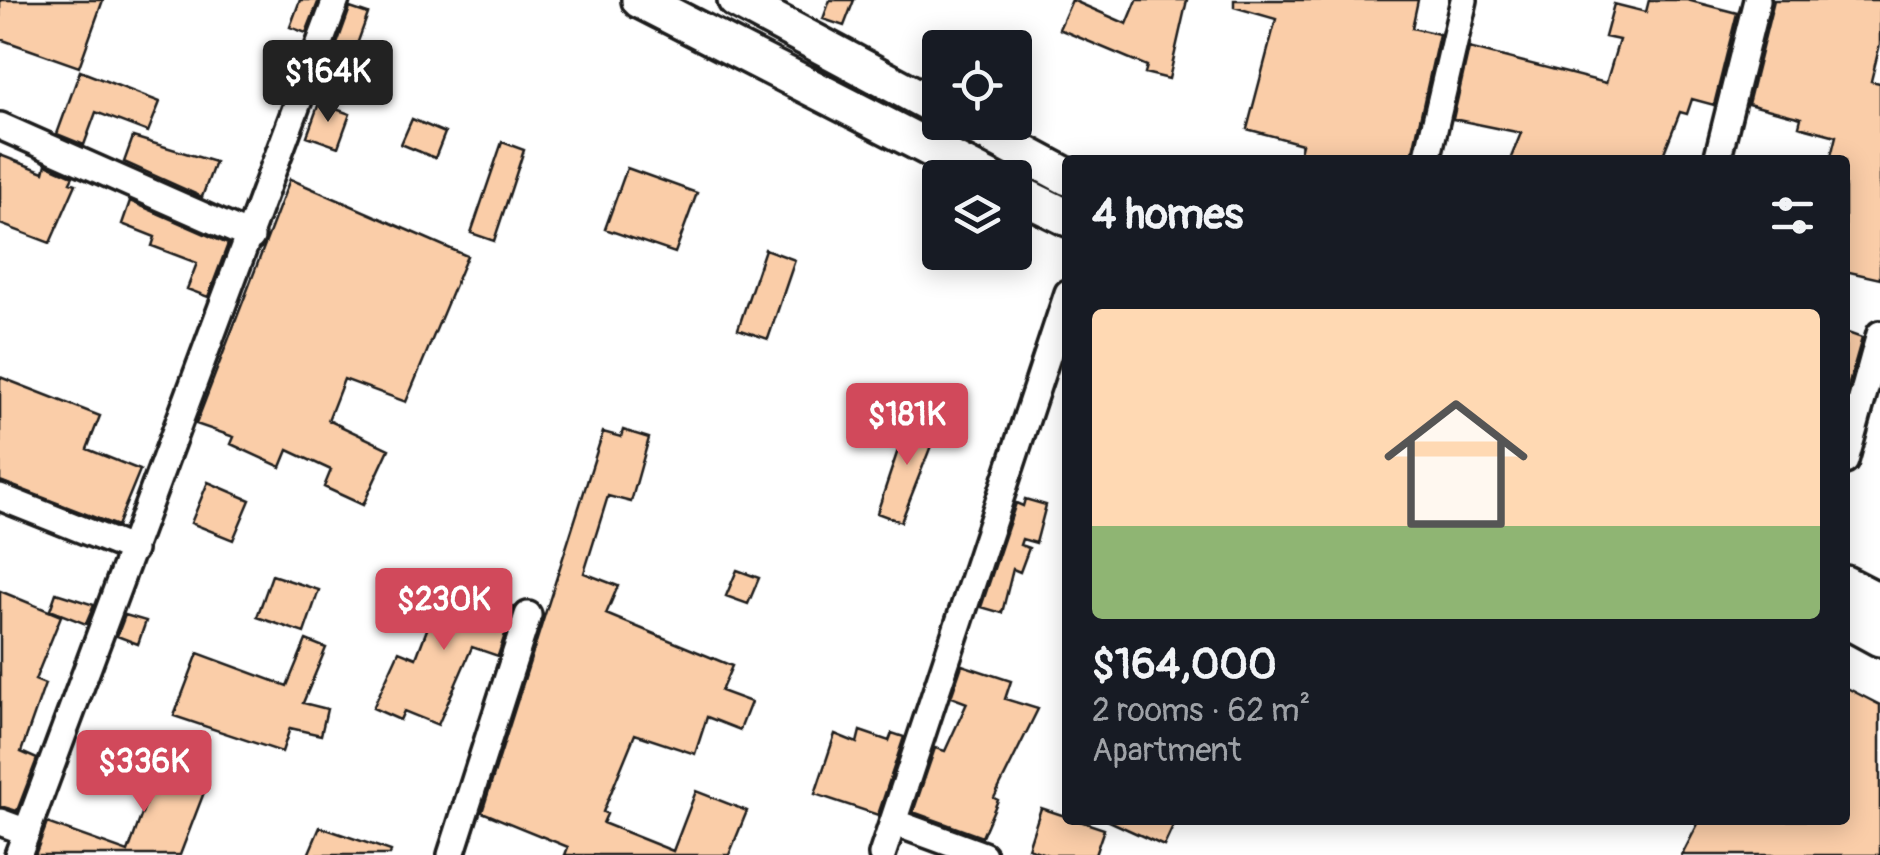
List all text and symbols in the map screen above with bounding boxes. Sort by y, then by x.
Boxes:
map controls [922,30,1032,270]
button: locate [922,30,1032,140]
pin: $164K [258,40,398,125]
text: $164K [285,52,371,92]
button: layers [922,160,1032,270]
icon: filters [1765,188,1820,243]
text: 4 homes [1092,189,1243,241]
icon: home [1366,374,1546,554]
pin: $181K [837,383,977,468]
text: $181K [868,395,946,435]
pin: $230K [374,568,514,653]
text: $230K [397,580,491,620]
text: $164,000 [1092,639,1277,691]
text: 2 rooms · 62 m² [1092,691,1310,731]
pin: $336K [74,730,214,815]
text: Apartment [1092,731,1241,771]
text: $336K [99,742,189,782]

